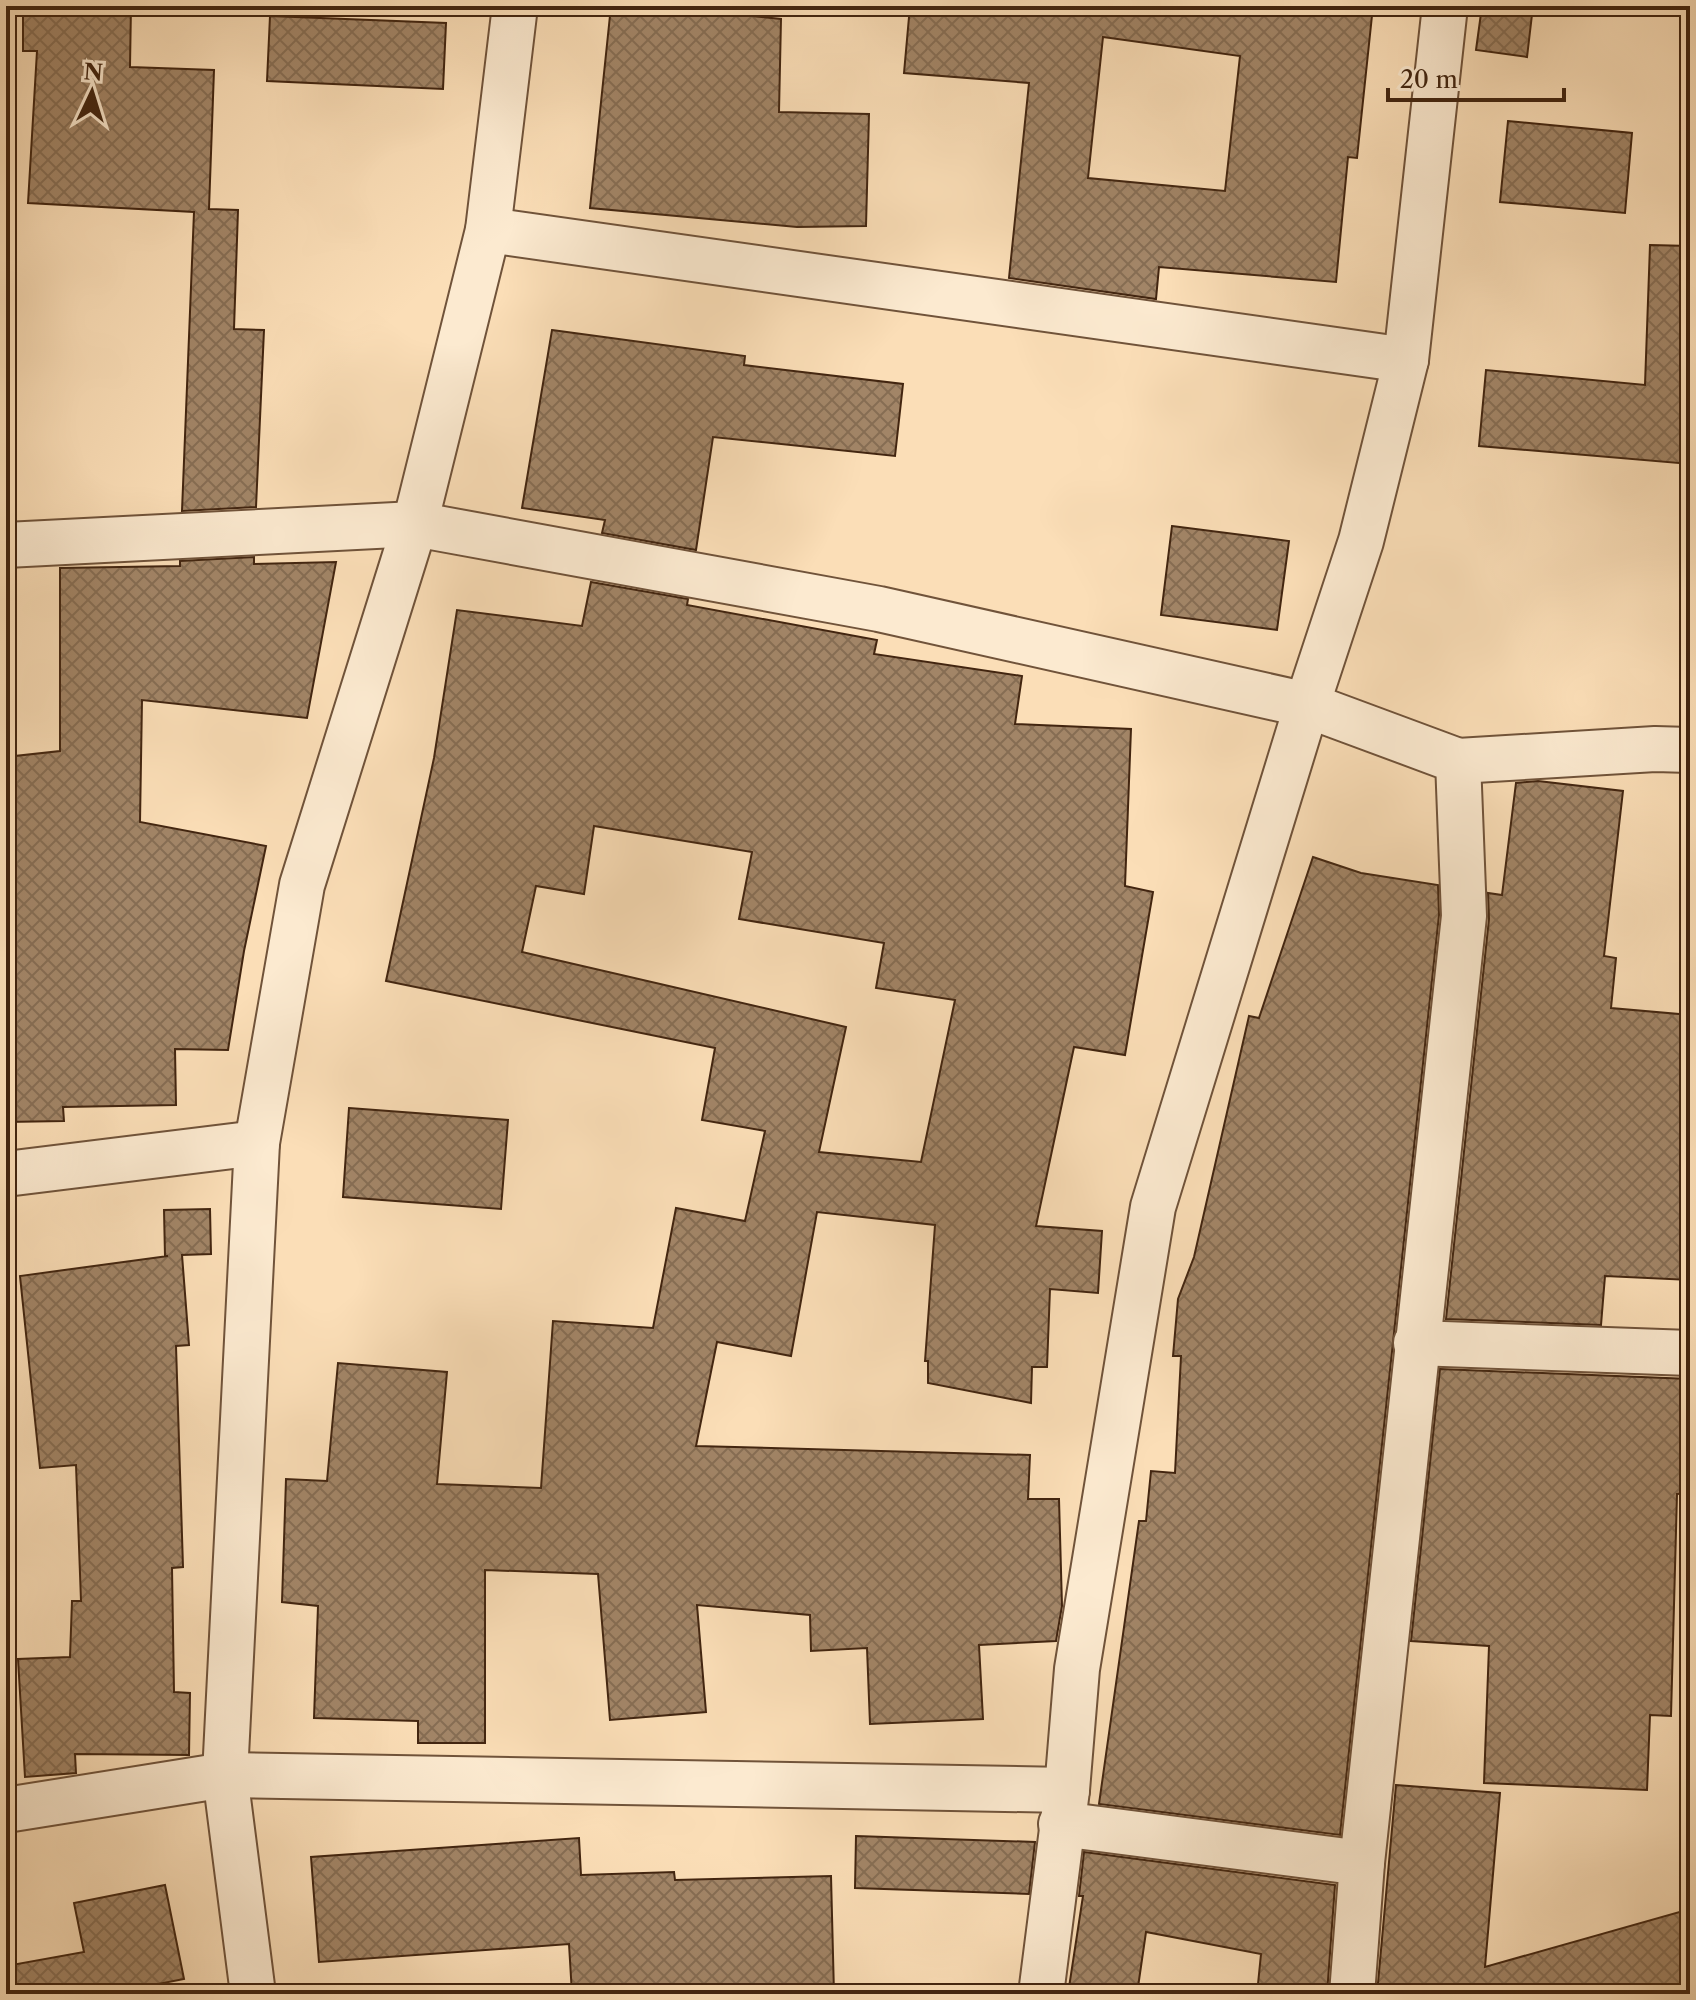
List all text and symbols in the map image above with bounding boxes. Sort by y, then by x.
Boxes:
north arrow [52,52,132,132]
scale bar [1388,52,1564,102]
text: N [83,58,104,87]
text: 20 m [1400,65,1458,94]

